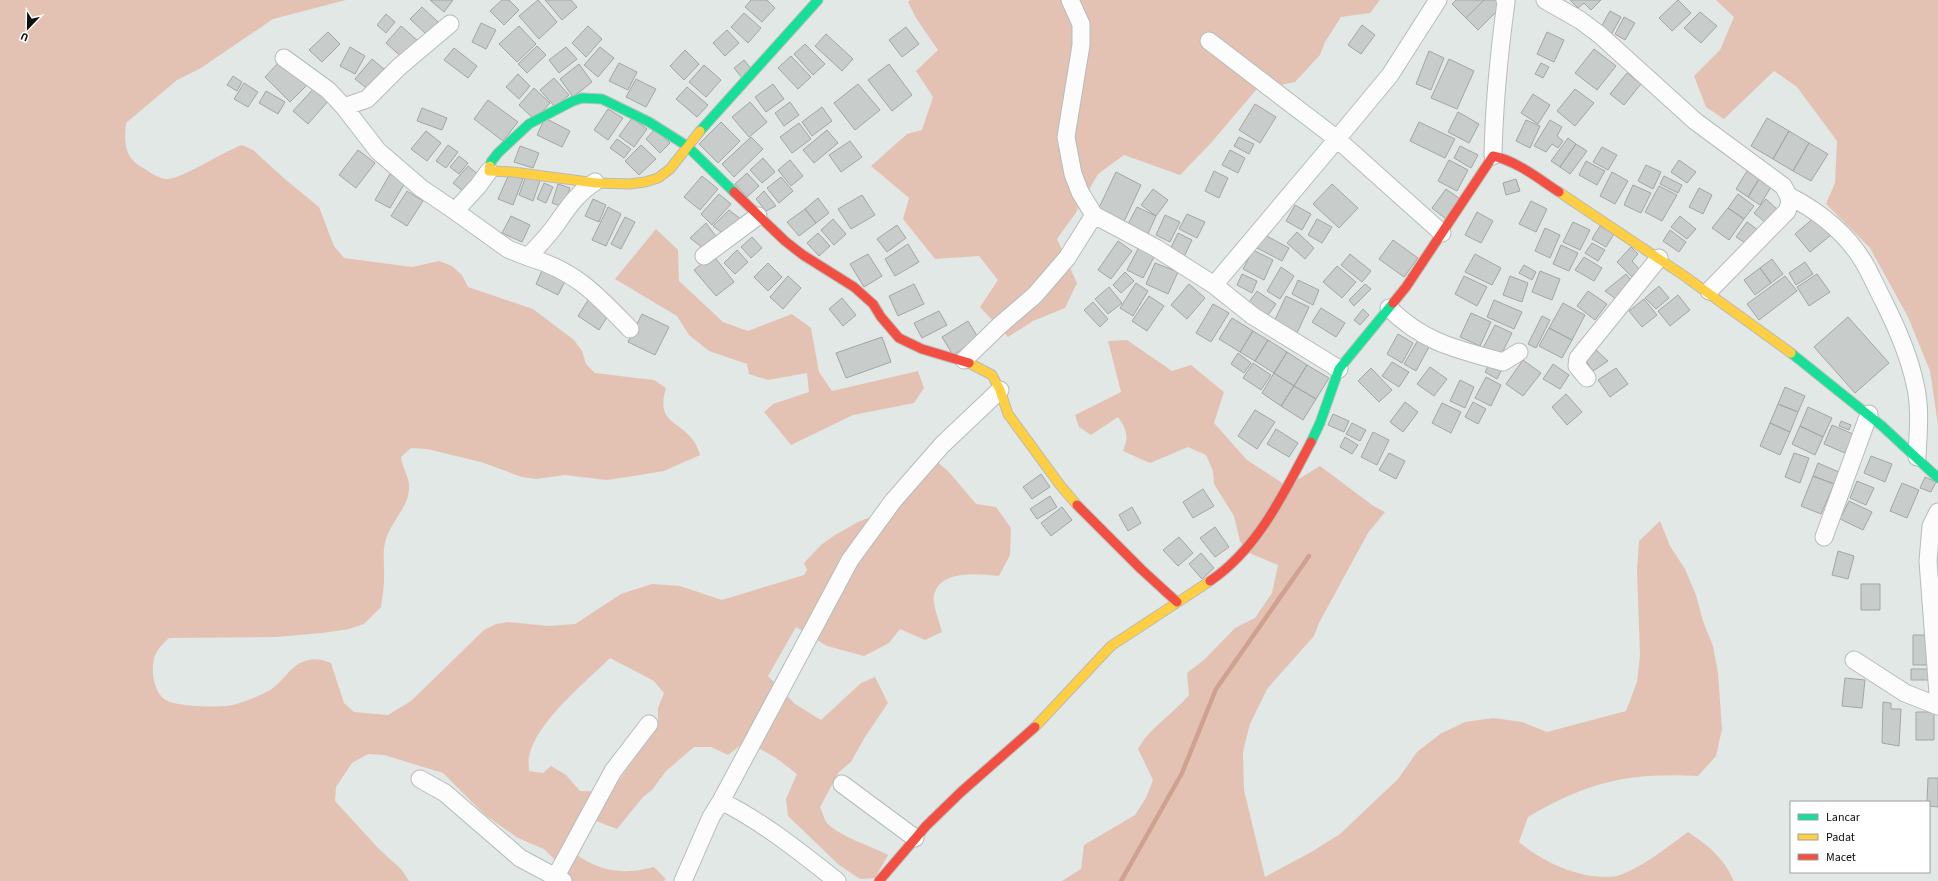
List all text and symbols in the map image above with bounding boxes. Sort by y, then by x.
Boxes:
north arrow [8,8,48,48]
text: U [18,28,31,45]
legend [1790,801,1930,873]
text: Lancar [1826,809,1861,826]
text: Padat [1826,829,1855,846]
text: Macet [1826,849,1856,866]

